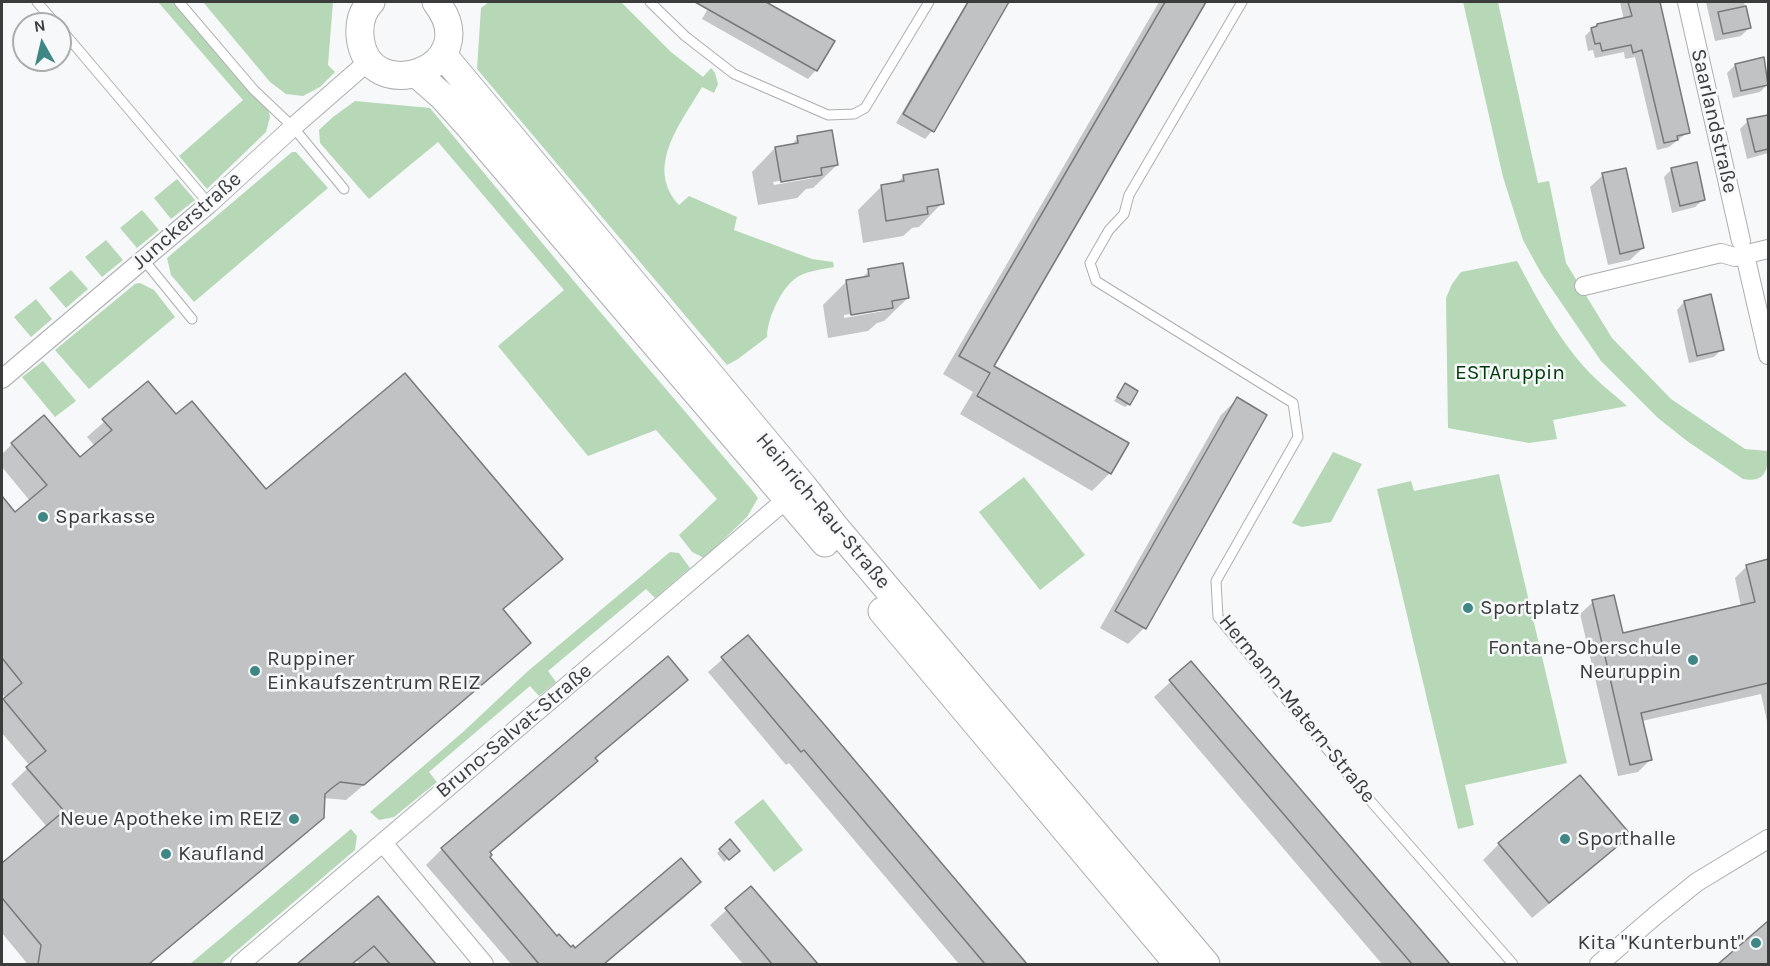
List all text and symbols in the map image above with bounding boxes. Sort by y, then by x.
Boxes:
north arrow [12,12,72,72]
text: N [33,15,47,36]
street label: Saarlandstraße [1685,46,1743,196]
street label: Junckerstraße [127,167,247,275]
park label: ESTAruppin [1455,360,1565,386]
street label: Heinrich-Rau-Straße [750,428,896,594]
place label: Sparkasse [55,504,155,530]
marker: Sparkasse [36,510,50,524]
place label: Sportplatz [1480,595,1580,621]
marker: Sportplatz [1461,601,1475,615]
street label: Hermann-Matern-Straße [1213,610,1381,808]
place label: Fontane-Oberschule Neuruppin [1488,635,1681,685]
place label: Ruppiner Einkaufszentrum REIZ [267,646,481,696]
marker: Fontane-Oberschule Neuruppin [1686,653,1700,667]
street label: Bruno-Salvat-Straße [431,658,597,804]
marker: Ruppiner Einkaufszentrum REIZ [248,664,262,678]
place label: Neue Apotheke im REIZ [60,806,282,832]
marker: Neue Apotheke im REIZ [287,812,301,826]
place label: Sporthalle [1577,826,1676,852]
marker: Sporthalle [1558,832,1572,846]
place label: Kaufland [178,841,265,867]
marker: Kaufland [159,847,173,861]
place label: Kita "Kunterbunt" [1578,930,1744,956]
marker: Kita "Kunterbunt" [1749,936,1763,950]

